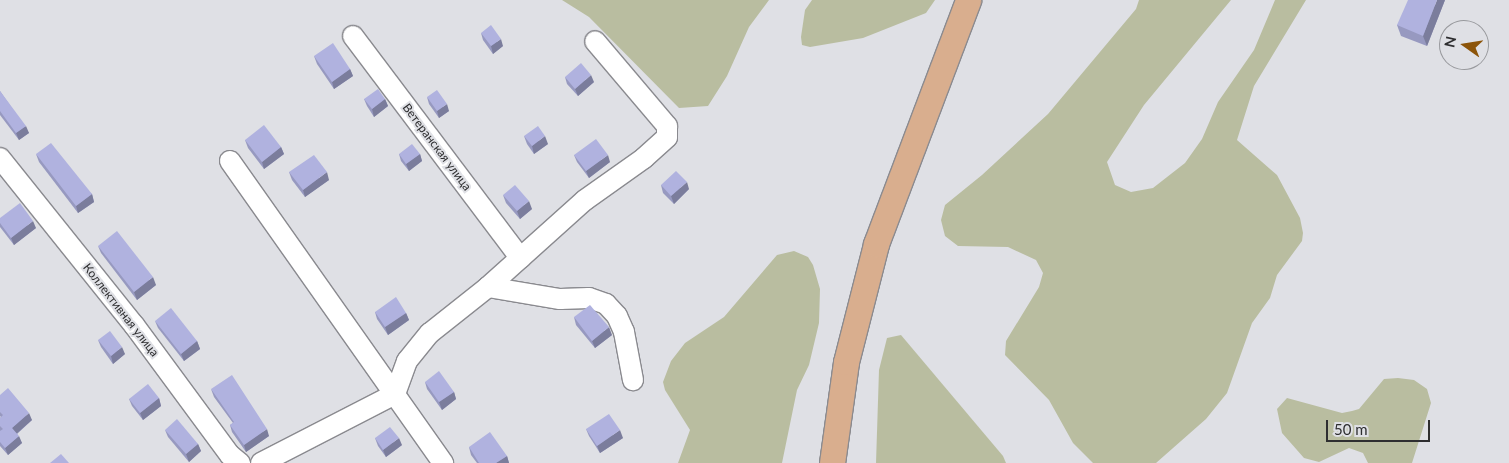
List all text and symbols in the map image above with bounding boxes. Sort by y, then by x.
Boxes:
north arrow [1439,20,1489,70]
text: N [1440,35,1459,49]
street label: Ветеранская улица [400,101,474,193]
street label: Коллективная улица [80,261,162,359]
scale bar [1329,410,1433,442]
text: 50 m [1334,420,1368,438]

